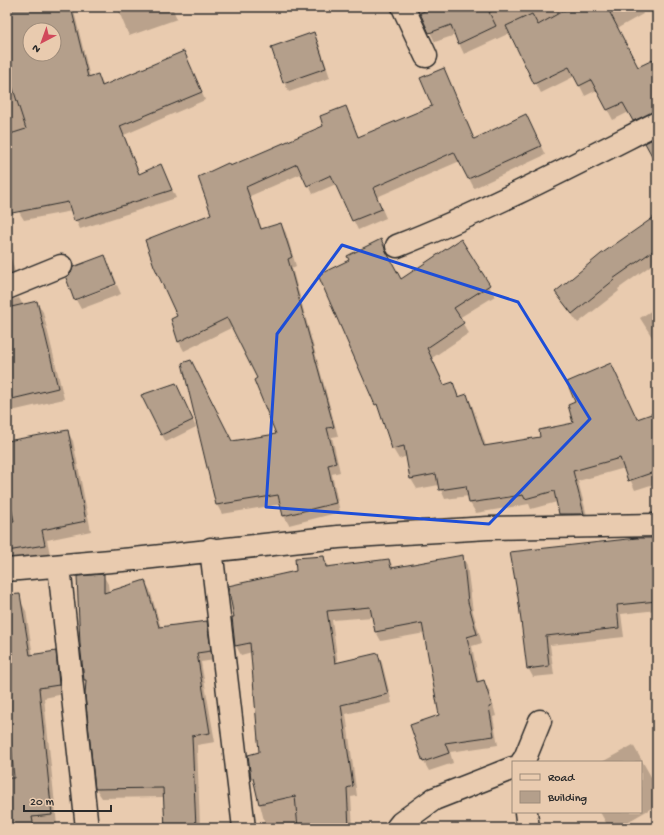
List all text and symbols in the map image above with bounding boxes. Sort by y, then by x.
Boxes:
north arrow [22,22,62,62]
text: N [30,41,43,55]
legend [512,761,642,813]
text: Road [548,772,575,786]
scale bar [24,787,111,813]
text: Building [547,792,587,806]
text: 20 m [30,796,55,810]

